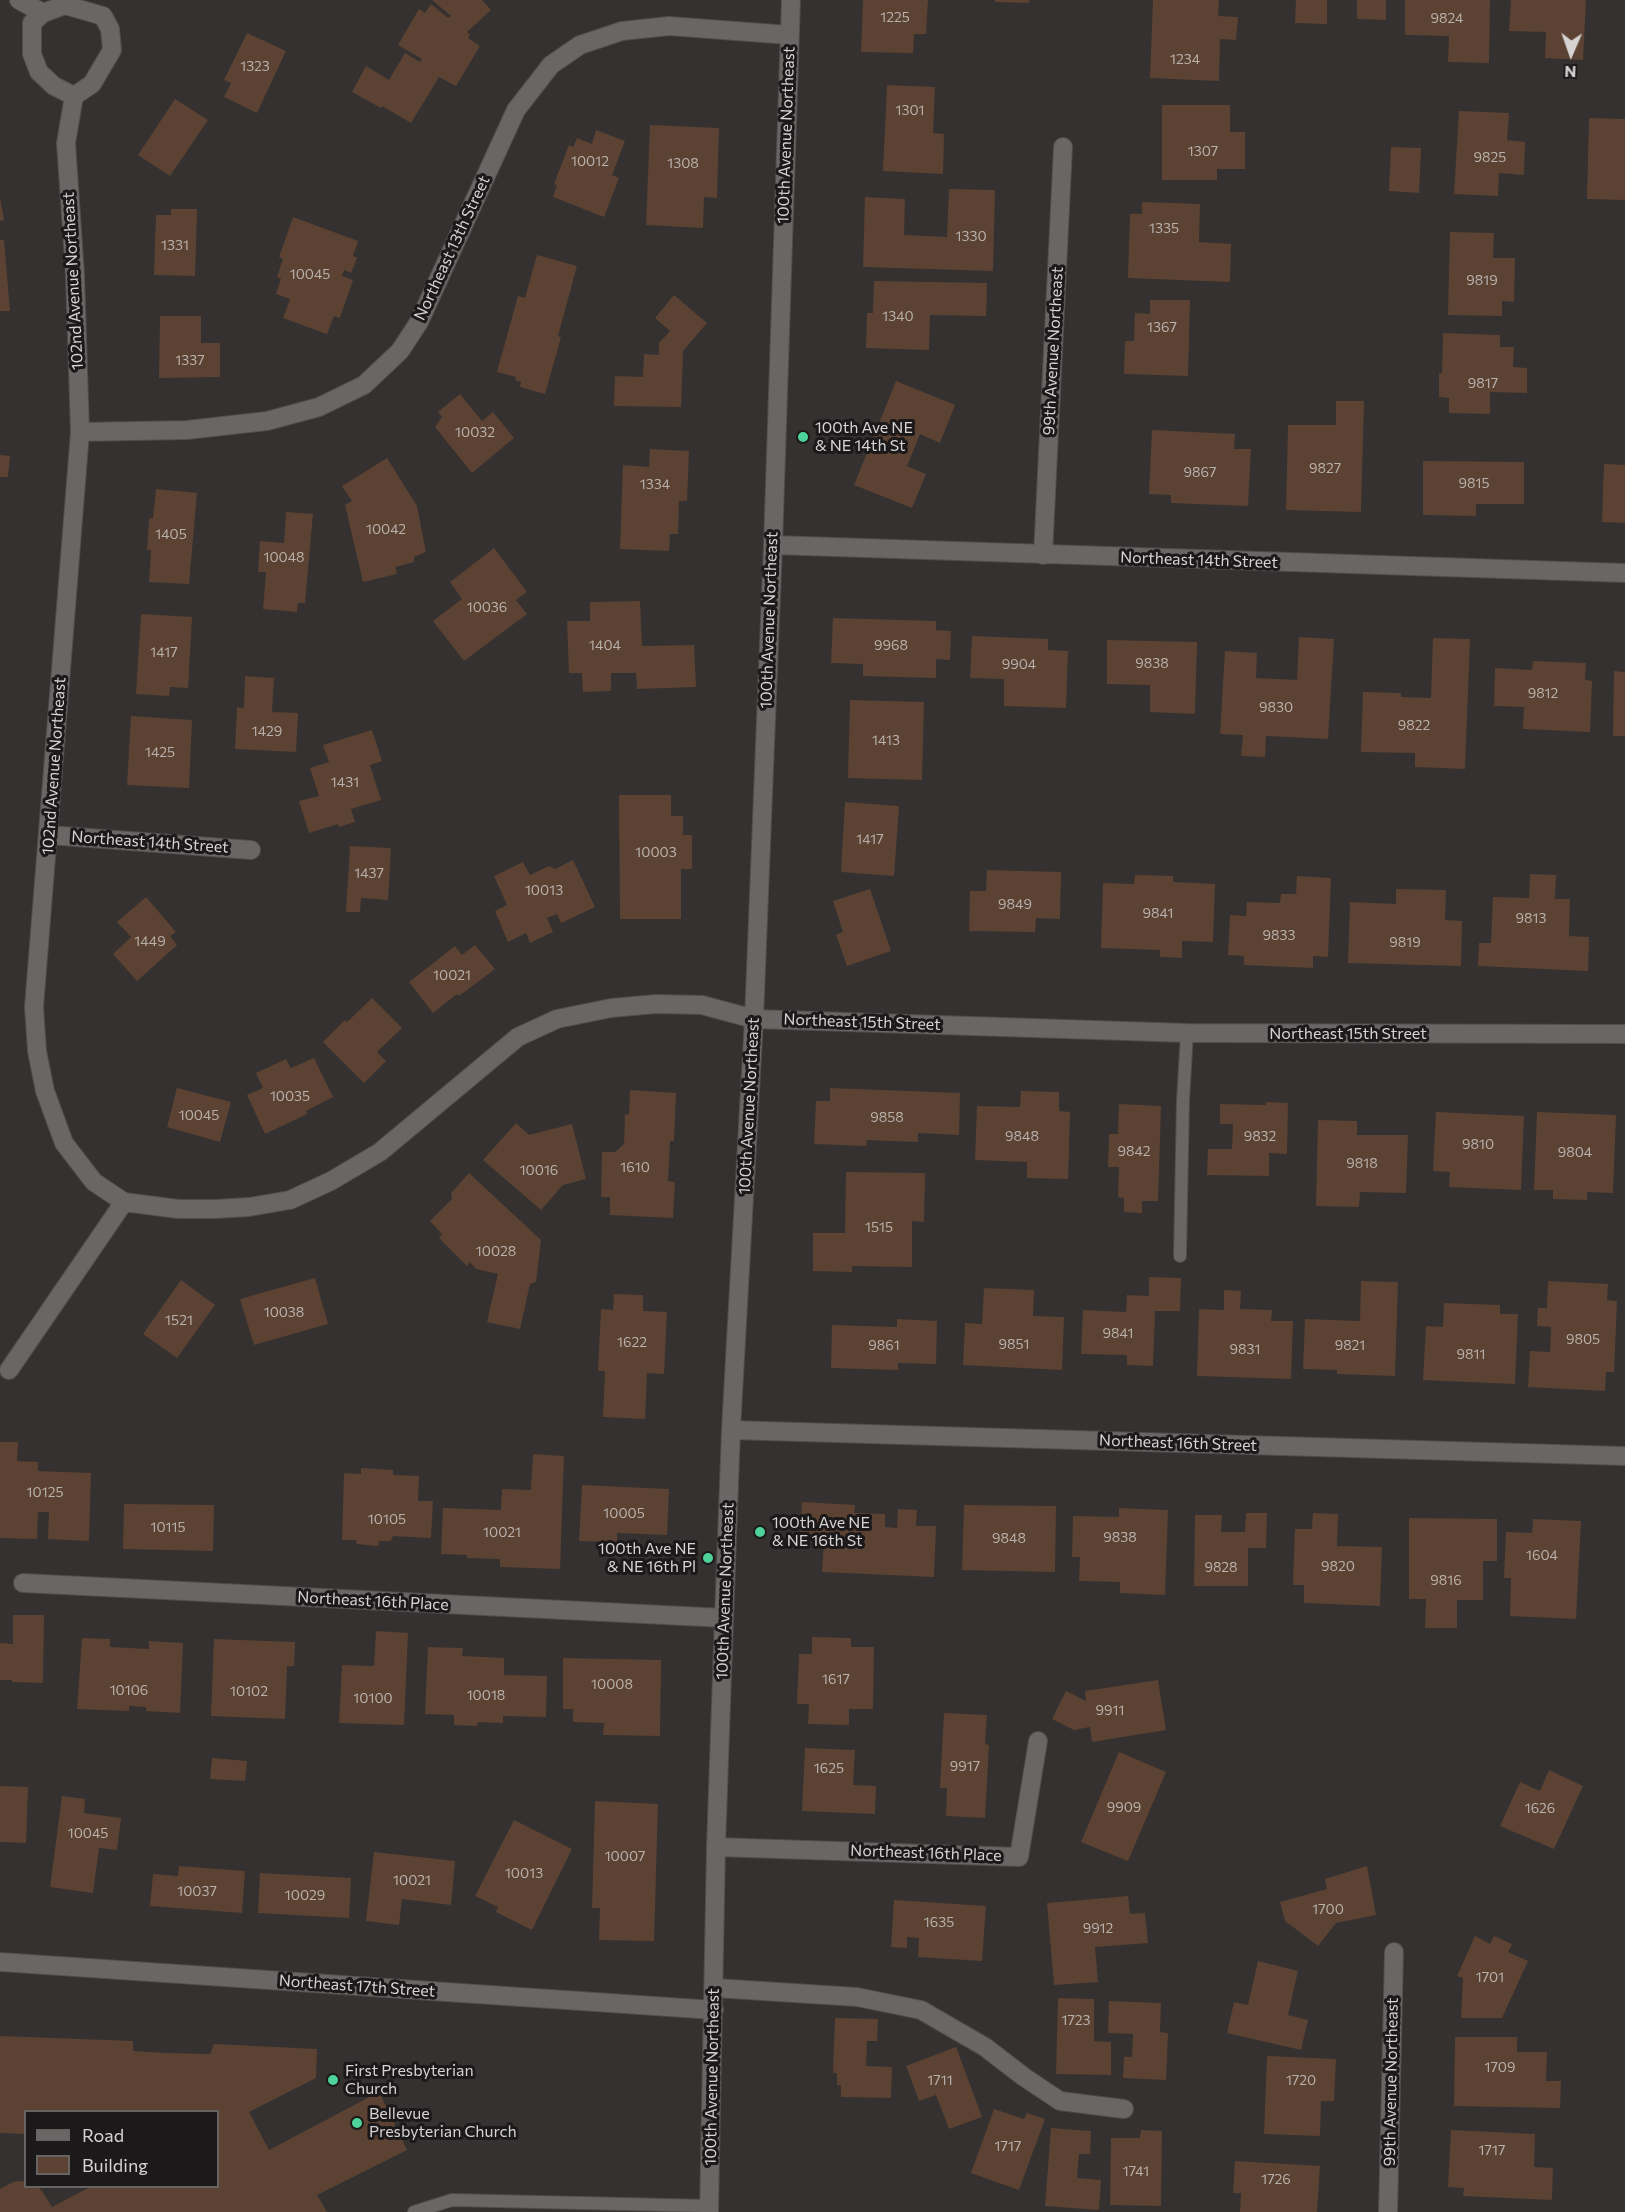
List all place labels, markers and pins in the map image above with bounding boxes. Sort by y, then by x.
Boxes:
place label: 100th Ave NE & NE 14th St [815,418,913,456]
marker: 100th Ave NE & NE 14th St [796,430,810,444]
place label: 100th Ave NE & NE 16th St [772,1513,870,1551]
marker: 100th Ave NE & NE 16th St [753,1525,767,1539]
place label: 100th Ave NE & NE 16th Pl [598,1539,696,1577]
marker: 100th Ave NE & NE 16th Pl [701,1551,715,1565]
place label: First Presbyterian Church [345,2061,474,2099]
marker: First Presbyterian Church [326,2073,340,2087]
place label: Bellevue Presbyterian Church [369,2104,517,2142]
marker: Bellevue Presbyterian Church [350,2116,364,2130]

